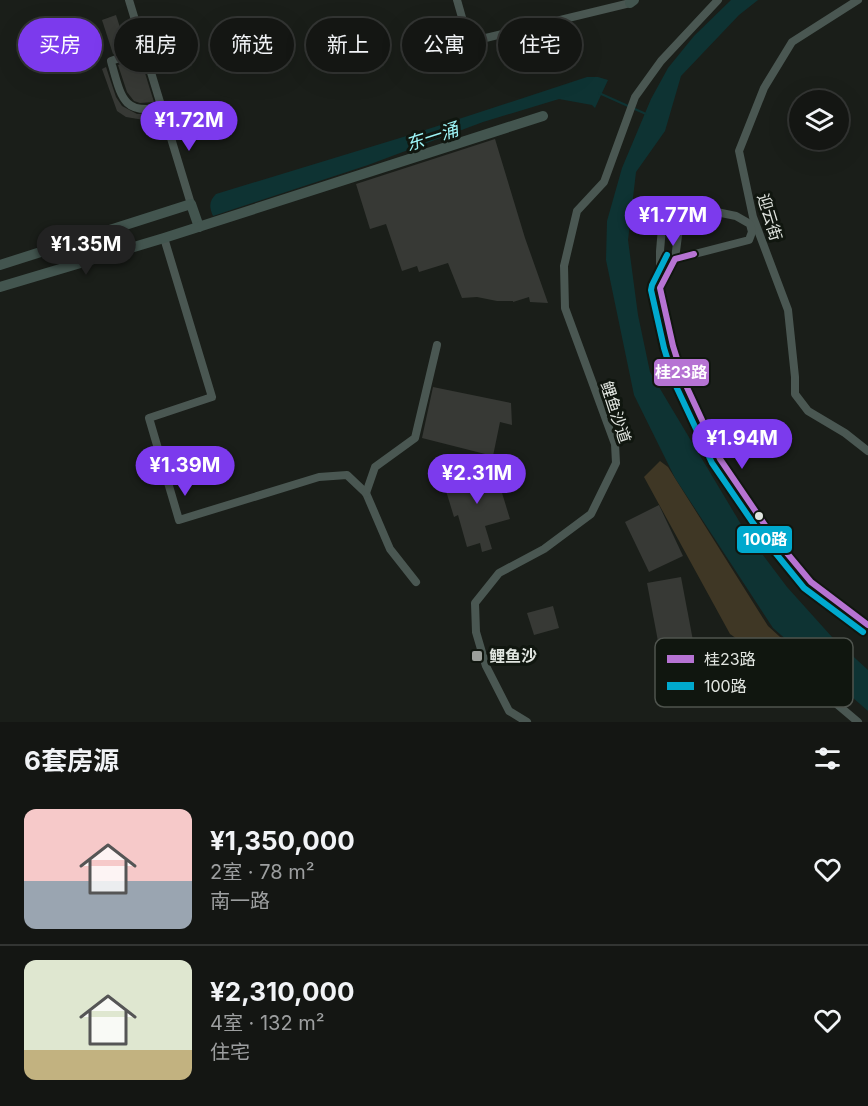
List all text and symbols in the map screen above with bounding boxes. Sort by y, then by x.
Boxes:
chip: 买房 [18,18,102,72]
chip: 租房 [114,18,198,72]
chip: 筛选 [210,18,294,72]
chip: 新上 [306,18,390,72]
chip: 公寓 [402,18,486,72]
chip: 住宅 [498,18,582,72]
map controls [789,90,849,150]
button: layers [789,90,849,150]
pin: ¥1.72M [140,101,238,152]
text: ¥1.72M [154,108,224,132]
water label: 东一涌 [403,118,463,155]
street label: 迎云街 [753,191,787,243]
pin: ¥1.77M [624,196,722,247]
text: ¥1.77M [639,203,707,227]
pin: ¥1.35M [37,225,135,276]
text: ¥1.35M [51,232,121,256]
line badge: 桂23路 [653,358,710,387]
text: 桂23路 [655,362,707,382]
street label: 鲤鱼沙道 [597,378,635,446]
pin: ¥1.94M [693,419,791,470]
text: ¥1.94M [706,426,778,450]
pin: ¥1.39M [136,446,234,497]
text: ¥1.39M [150,453,220,477]
pin: ¥2.31M [428,454,526,505]
text: ¥2.31M [442,461,512,485]
unlabelled marker [753,510,765,522]
line badge: 100路 [736,525,793,554]
text: 100路 [743,529,787,549]
legend [655,638,853,707]
place label: 鲤鱼沙 [489,646,537,666]
marker: 鲤鱼沙 [470,649,484,663]
text: 桂23路 [704,649,756,669]
text: 100路 [704,676,747,696]
icon: filters [811,742,844,775]
text: 6套房源 [24,745,119,776]
text: ¥1,350,000 [210,825,355,856]
icon: home [72,833,144,905]
icon: heart [811,853,844,886]
text: 2室 · 78 m² [210,860,315,884]
text: 南一路 [210,889,270,913]
text: ¥2,310,000 [210,976,355,1007]
icon: home [72,984,144,1056]
icon: heart [811,1004,844,1037]
text: 4室 · 132 m² [210,1011,325,1035]
text: 住宅 [210,1040,250,1064]

